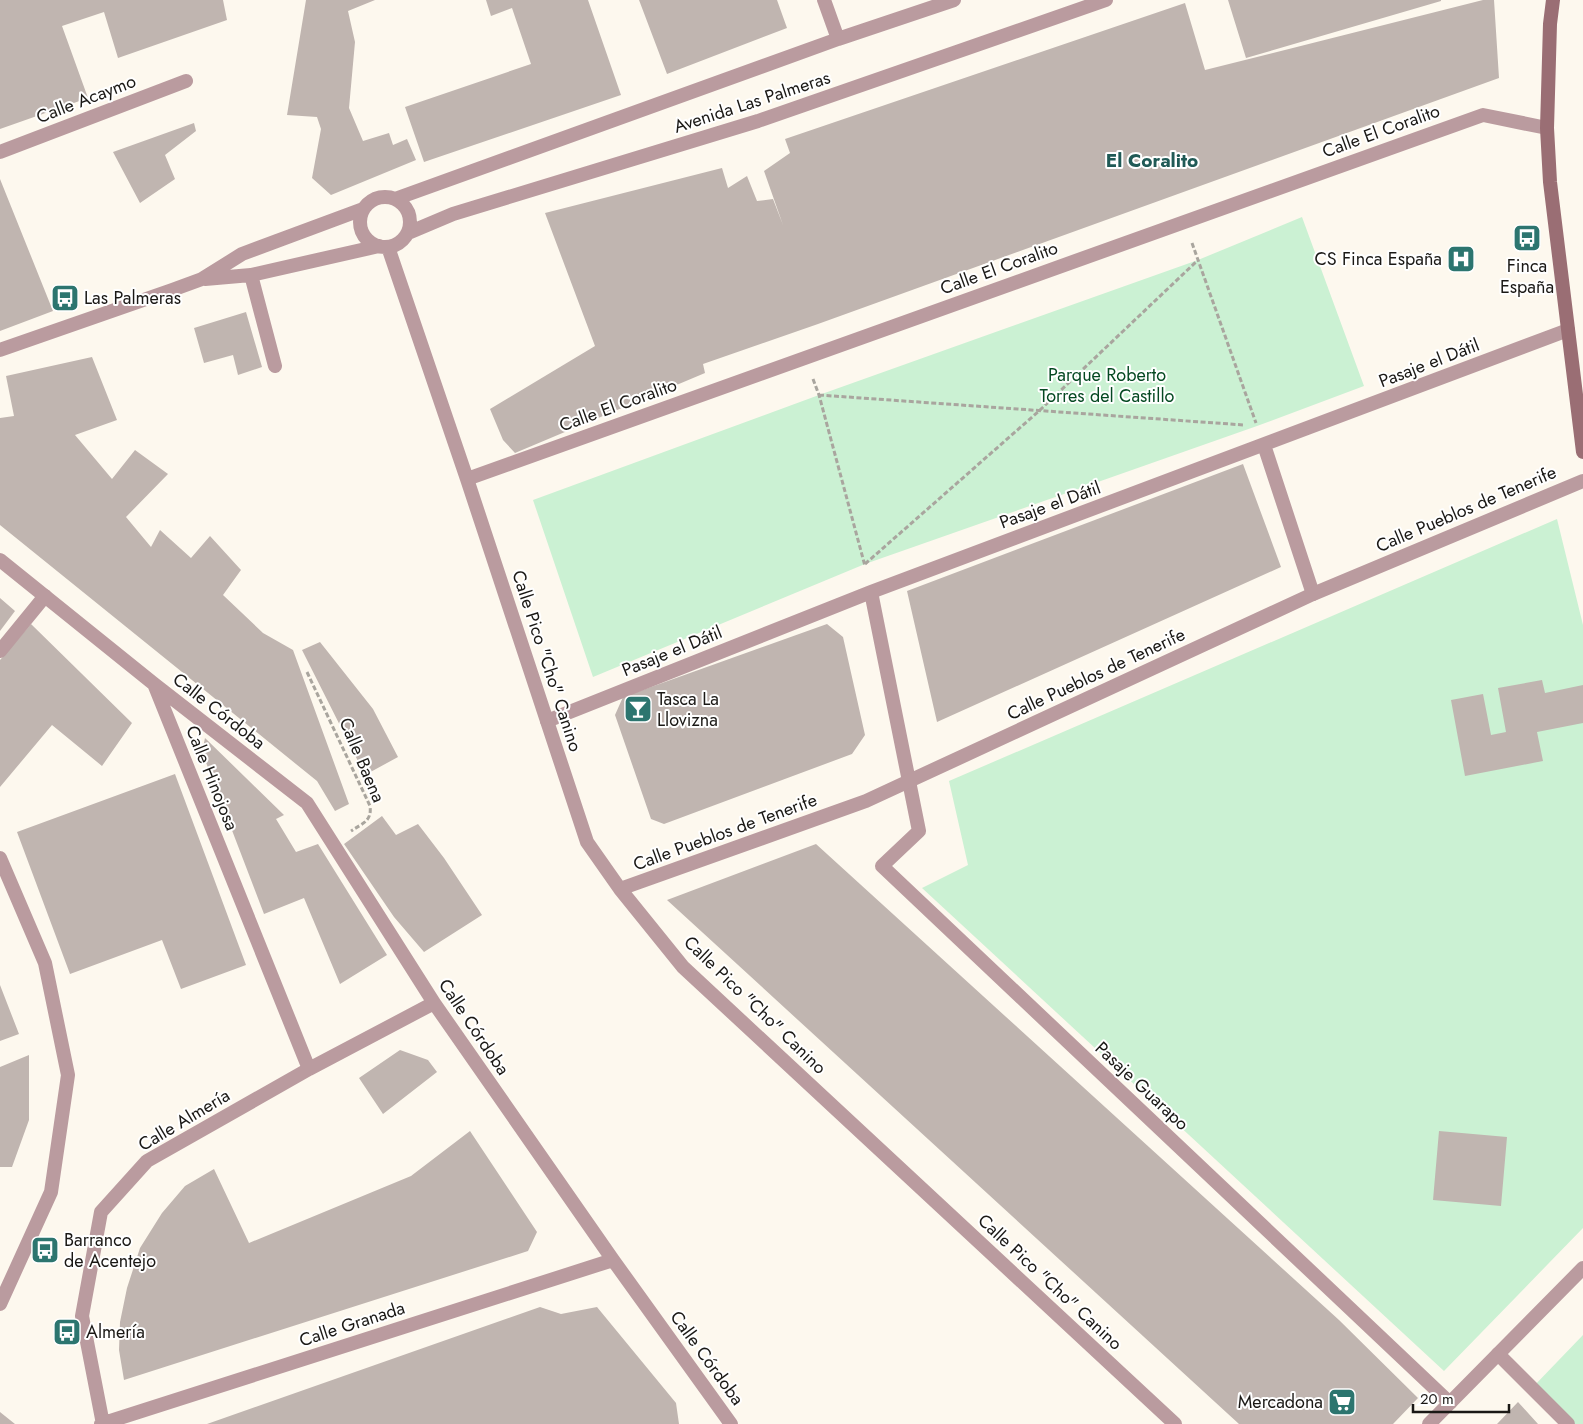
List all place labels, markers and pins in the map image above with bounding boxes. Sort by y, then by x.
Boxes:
bus stop icon: Finca España [1512,223,1542,253]
hospital icon: CS Finca España [1446,244,1476,274]
place label: CS Finca España [1314,246,1442,272]
place label: Finca España [1500,253,1554,300]
bus stop icon: Las Palmeras [50,283,80,313]
place label: Las Palmeras [84,285,181,311]
place label: Tasca La Llovizna [657,686,719,733]
bar icon: Tasca La Llovizna [623,694,653,724]
place label: Barranco de Acentejo [64,1227,156,1274]
bus stop icon: Barranco de Acentejo [30,1235,60,1265]
bus stop icon: Almería [52,1317,82,1347]
place label: Almería [86,1319,145,1345]
supermarket icon: Mercadona [1327,1387,1357,1417]
place label: Mercadona [1238,1389,1323,1415]

